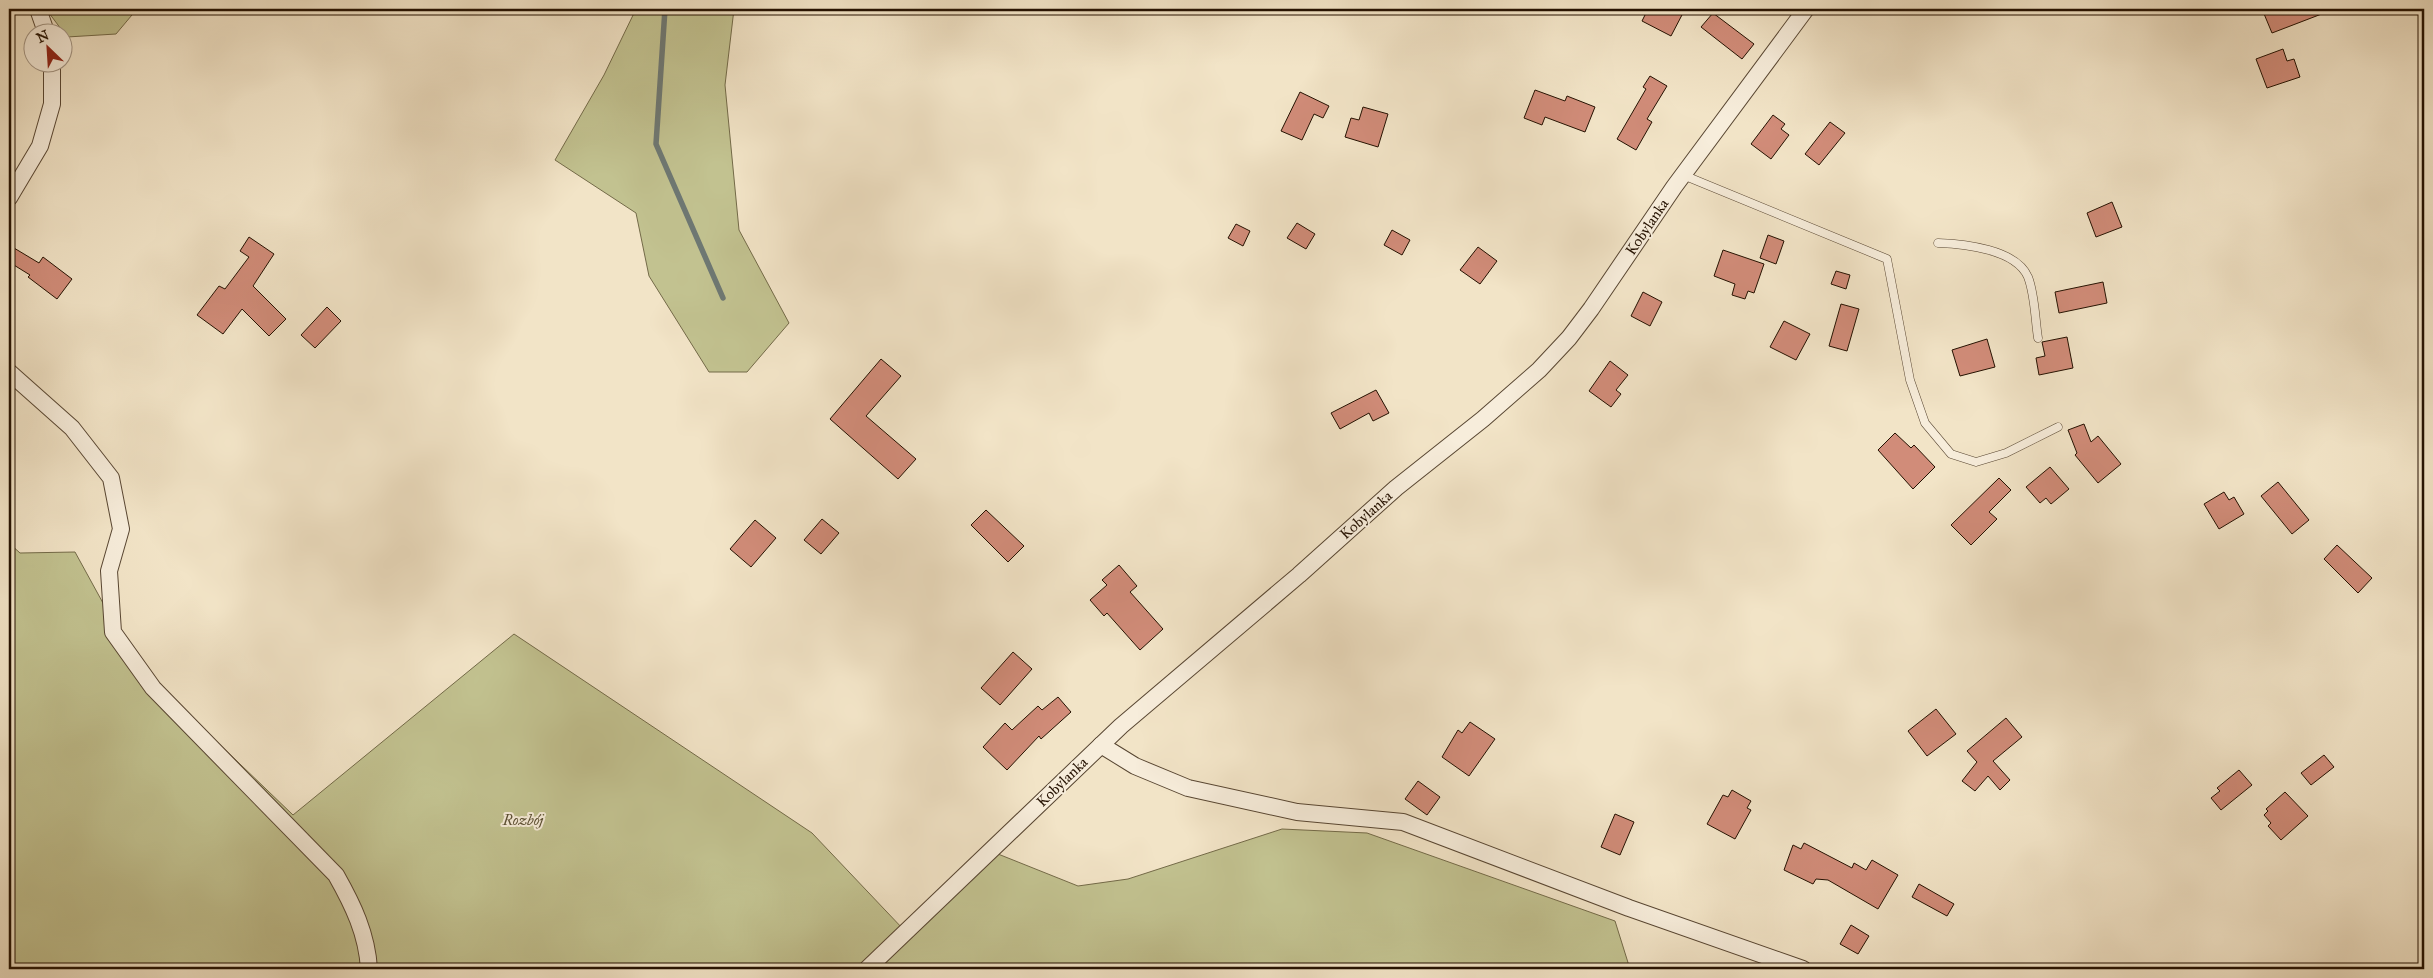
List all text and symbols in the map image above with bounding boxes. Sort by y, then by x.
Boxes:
north arrow [22,22,72,72]
text: N [34,26,52,47]
street label: Kobylanka [1622,195,1673,259]
street label: Kobylanka [1336,486,1396,543]
street label: Kobylanka [1033,753,1092,811]
park label: Rozbój [502,811,544,829]

